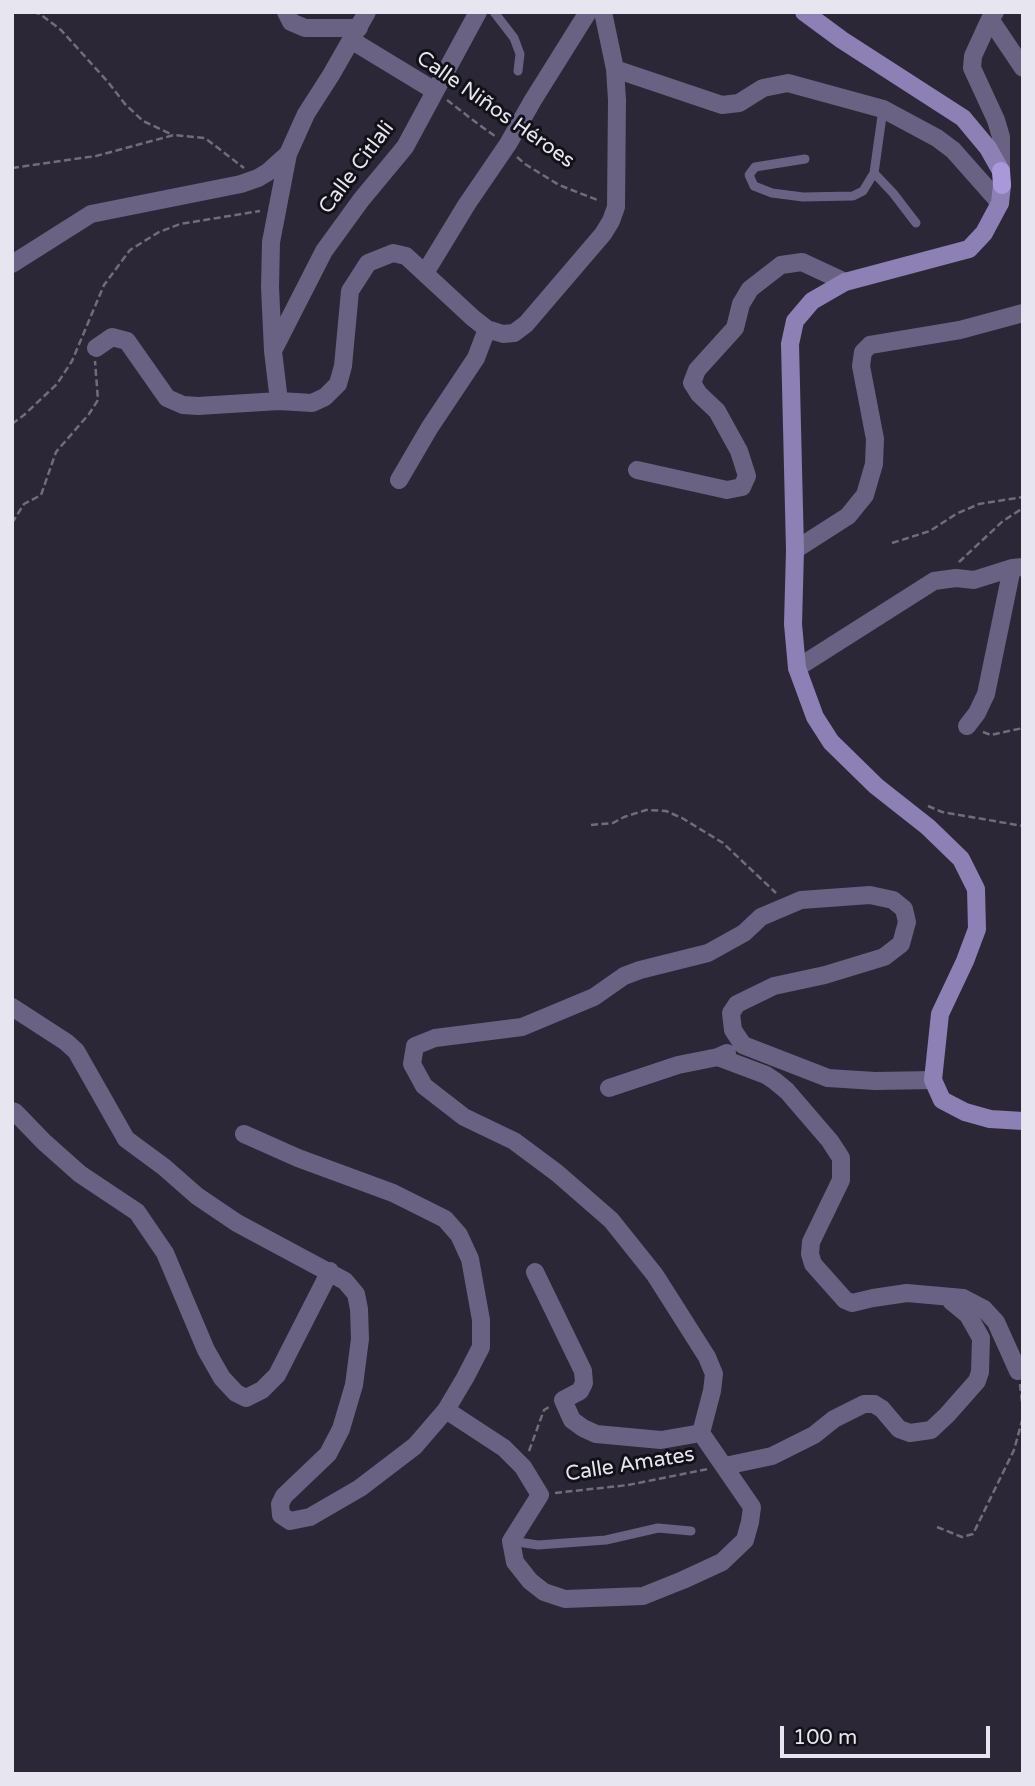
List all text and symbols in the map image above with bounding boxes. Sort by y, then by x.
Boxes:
street label: Calle Niños Héroes [411,46,579,174]
street label: Calle Citlali [314,117,400,219]
street label: Calle Amates [564,1442,696,1488]
scale bar [783,1712,993,1756]
text: 100 m [793,1725,857,1750]

